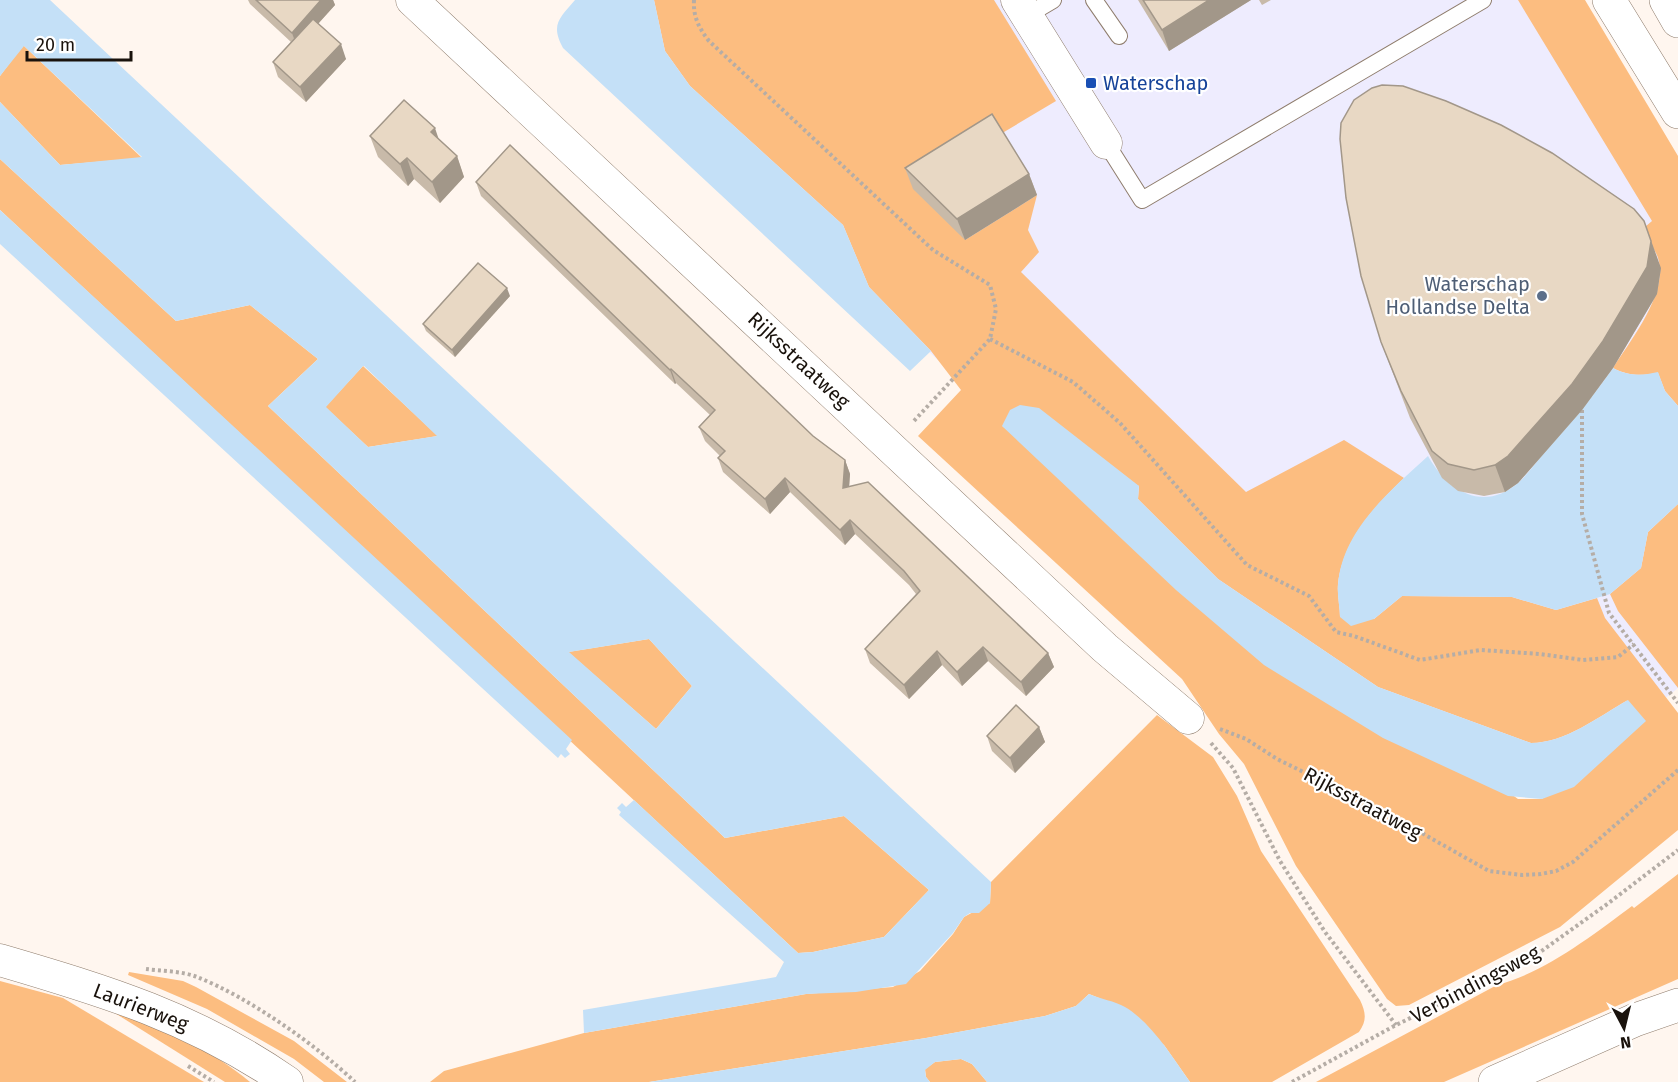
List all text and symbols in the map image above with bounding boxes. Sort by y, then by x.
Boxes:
scale bar [27,24,130,62]
text: 20 m [36,34,75,56]
place label: Waterschap [1103,71,1208,95]
marker: Waterschap [1084,76,1098,90]
place label: Waterschap Hollandse Delta [1385,272,1530,319]
marker: Waterschap Hollandse Delta [1535,289,1549,303]
street label: Rijksstraatweg [743,307,855,414]
street label: Rijksstraatweg [1300,762,1427,845]
street label: Verbindingsweg [1406,940,1544,1028]
street label: Laurierweg [90,978,192,1036]
north arrow [1594,998,1654,1058]
text: N [1619,1032,1632,1052]

